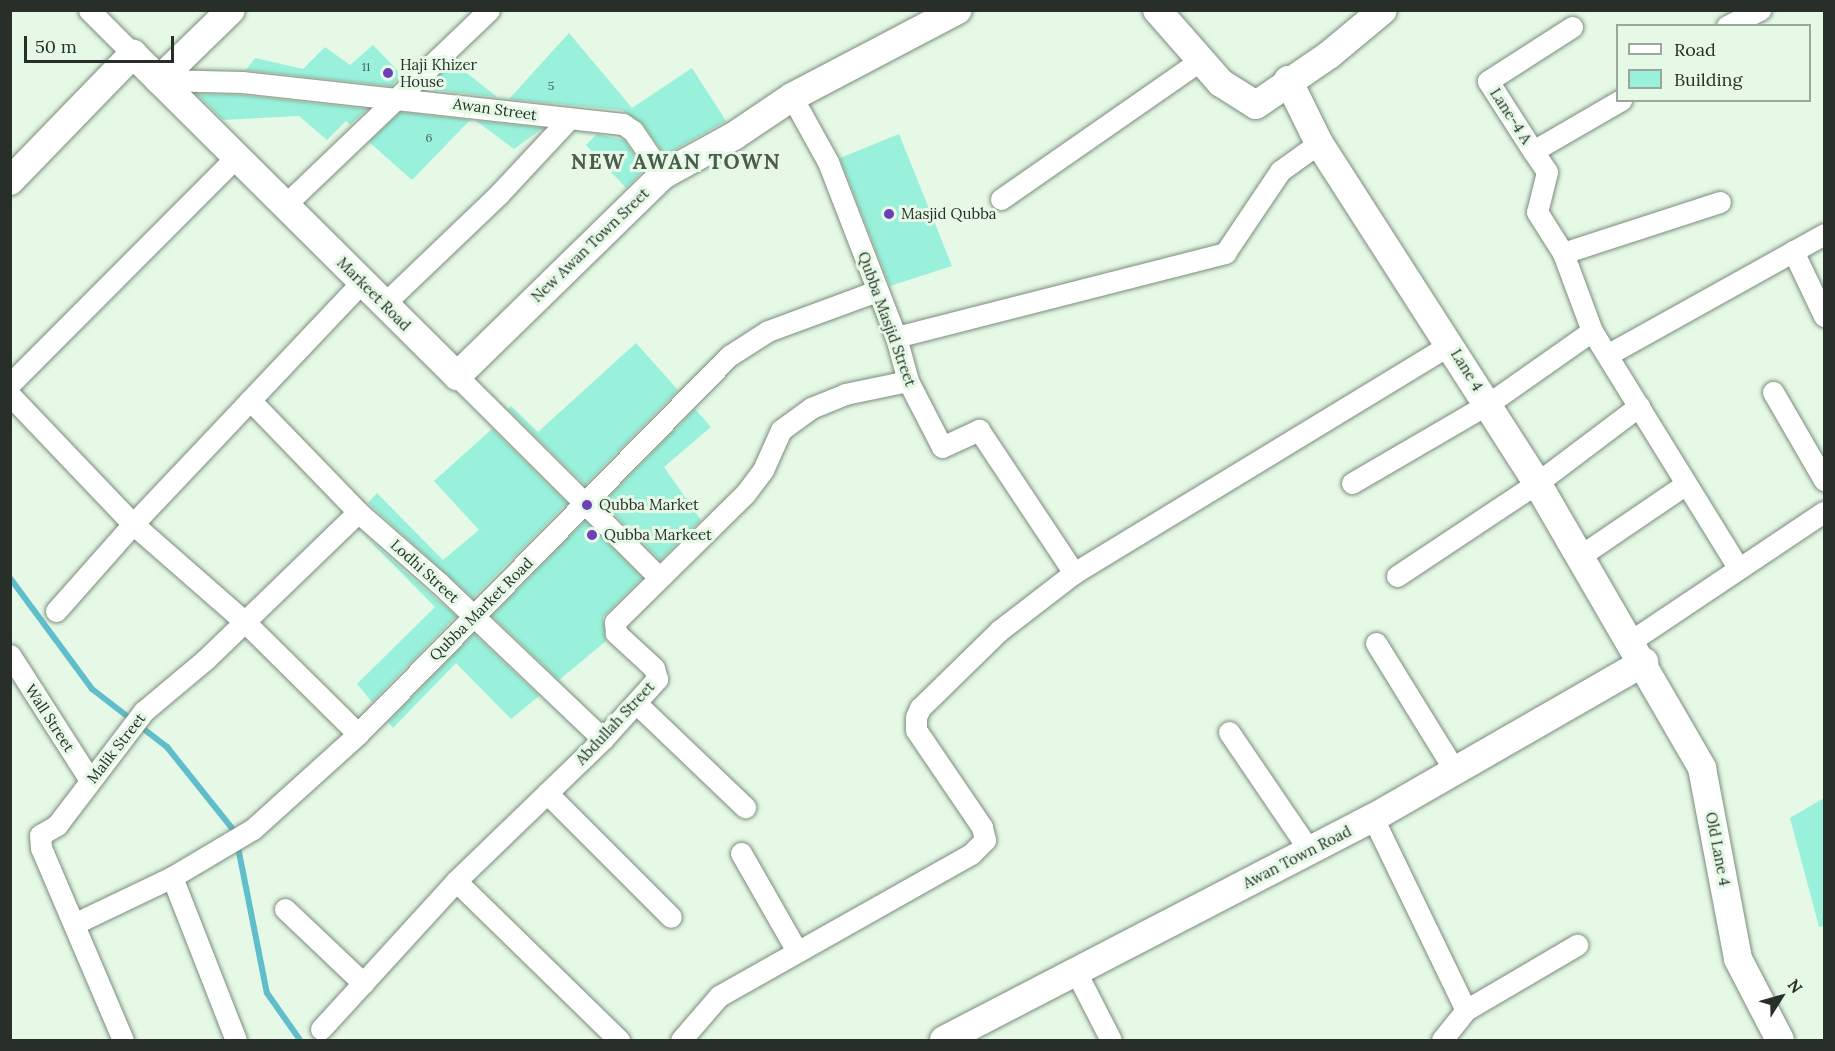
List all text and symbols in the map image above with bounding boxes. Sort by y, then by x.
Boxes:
scale bar [27,24,177,62]
legend [1616,24,1811,102]
text: 50 m [35,35,77,58]
text: Road [1674,38,1716,61]
place label: Haji Khizer House [400,55,477,90]
house number: 11 [362,60,370,74]
marker: Haji Khizer House [381,66,395,80]
text: Building [1674,68,1742,91]
house number: 5 [548,79,554,93]
street label: Lane-4 A [1486,85,1536,147]
street label: Awan Street [452,94,538,124]
house number: 6 [426,131,432,145]
district label: NEW AWAN TOWN [571,149,781,175]
street label: New Awan Town Sreet [528,184,652,306]
place label: Masjid Qubba [901,205,997,223]
marker: Masjid Qubba [882,207,896,221]
street label: Qubba Masjid Street [854,249,920,389]
street label: Markeet Road [334,254,414,334]
street label: Lane 4 [1447,346,1487,394]
place label: Qubba Market [599,496,699,514]
marker: Qubba Market [580,498,594,512]
place label: Qubba Markeet [604,526,712,544]
marker: Qubba Markeet [585,528,599,542]
street label: Lodhi Street [387,536,463,606]
street label: Qubba Market Road [426,554,536,664]
street label: Abdullah Street [572,678,658,768]
street label: Wall Street [22,681,78,755]
street label: Malik Street [83,709,149,787]
street label: Old Lane 4 [1702,810,1734,888]
street label: Awan Town Road [1240,822,1354,892]
north arrow [1751,967,1811,1027]
text: N [1784,975,1807,997]

